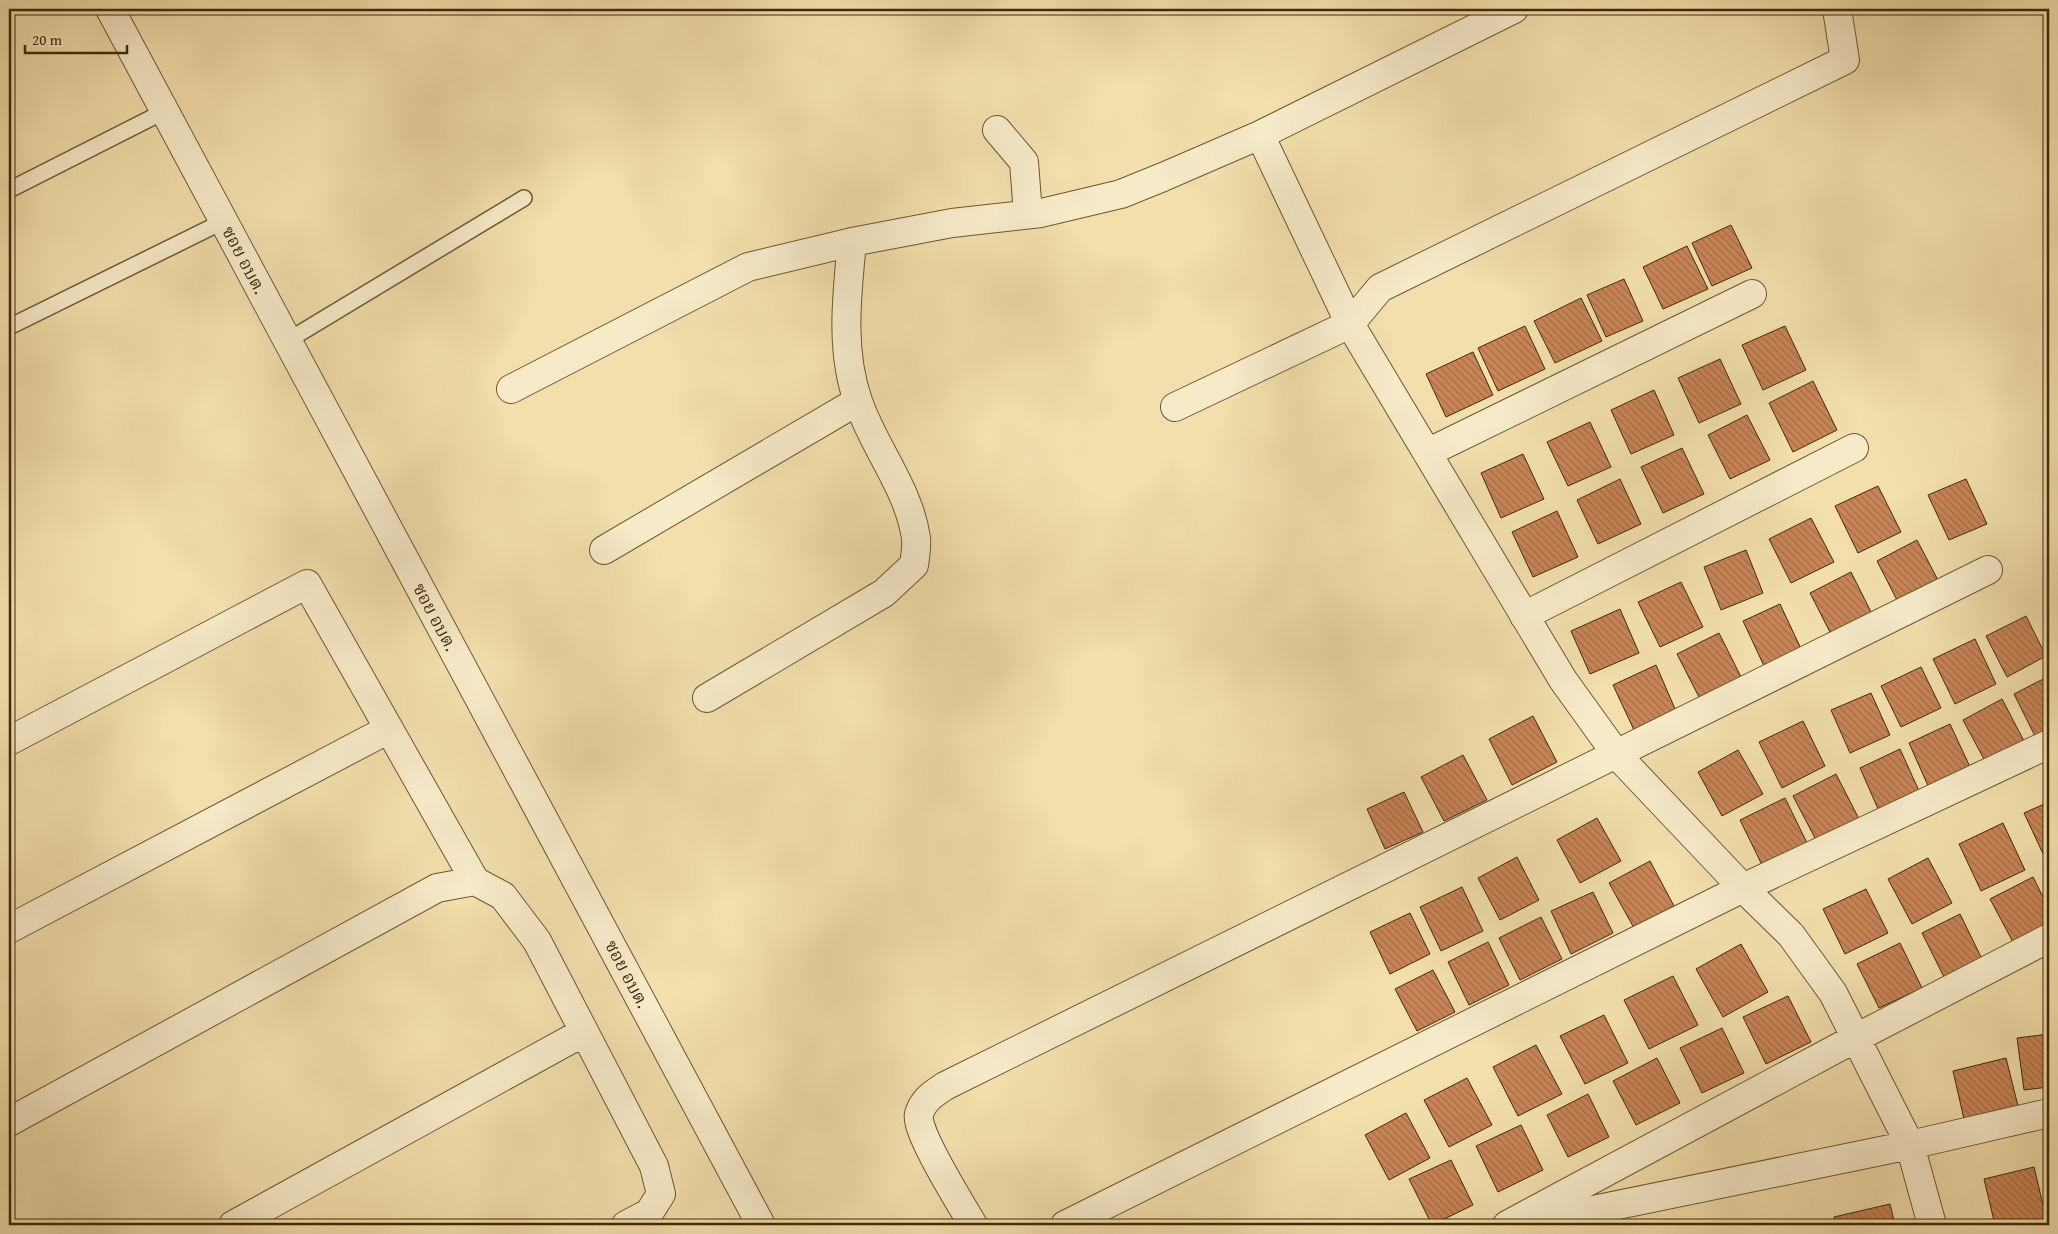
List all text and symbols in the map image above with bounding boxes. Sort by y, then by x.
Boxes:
scale bar [25,22,128,54]
text: 20 m [32,29,63,50]
street label: ซอย อบต. [215,221,274,299]
street label: ซอย อบต. [406,578,465,656]
street label: ซอย อบต. [598,935,657,1013]

